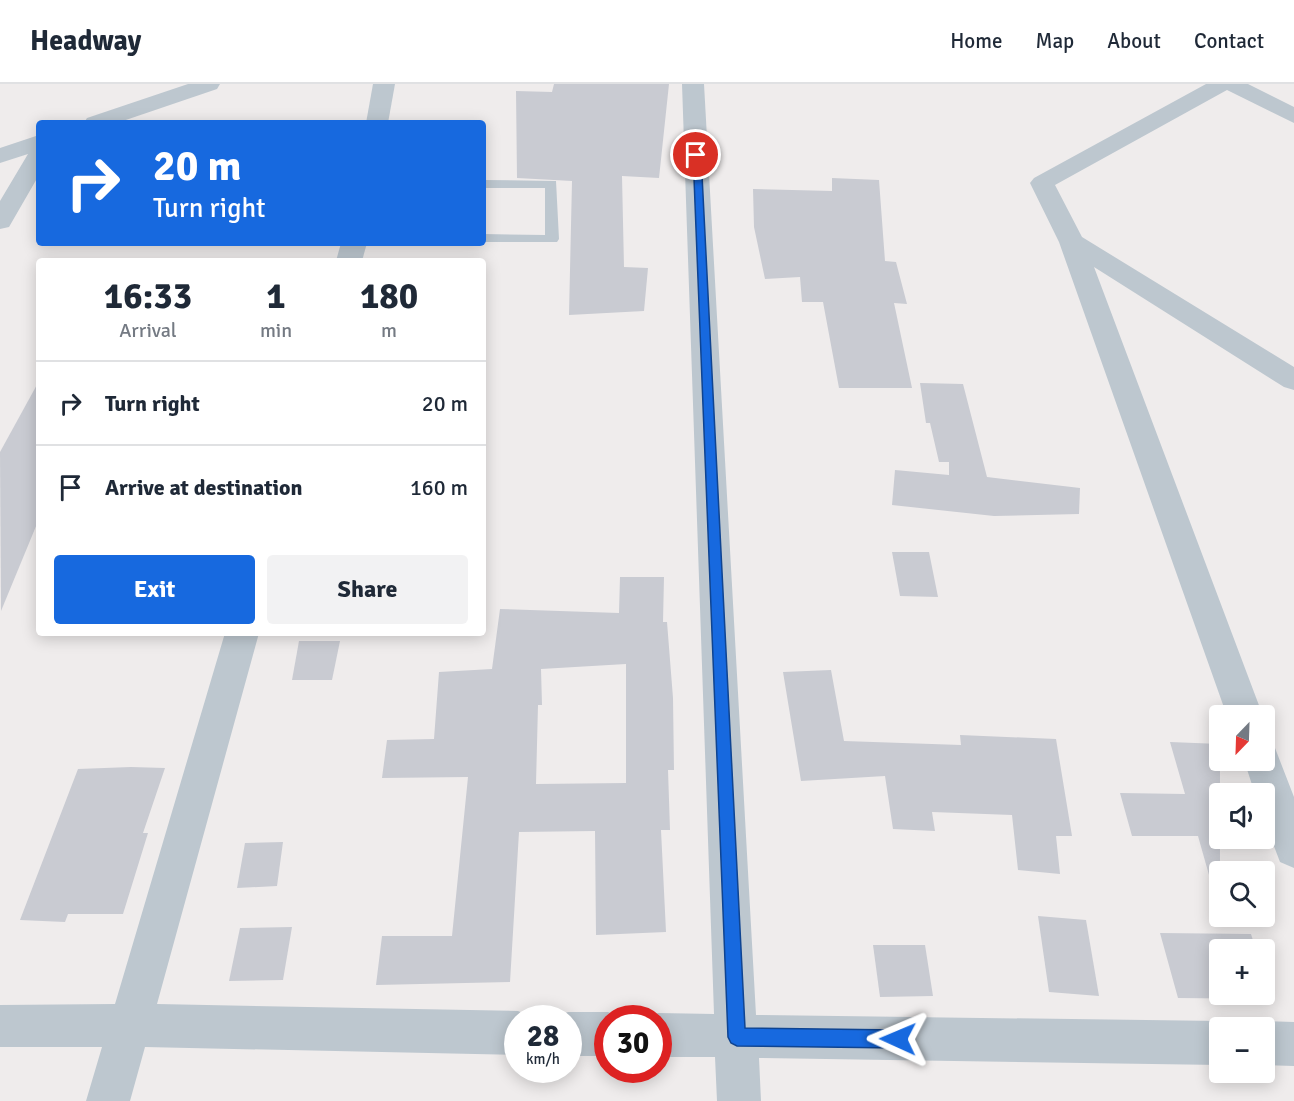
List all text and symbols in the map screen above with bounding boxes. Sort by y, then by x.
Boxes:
text: Headway [30,24,141,58]
text: Home [950,28,1003,54]
text: Map [1036,28,1074,54]
text: About [1107,28,1161,54]
text: Contact [1194,28,1264,54]
pin [670,129,721,180]
icon: arrive [679,138,712,171]
text: 20 m [153,141,242,192]
icon: right [54,144,132,222]
text: Turn right [153,192,266,225]
text: 16:33 [104,274,192,319]
text: 1 [266,274,286,319]
text: 180 [360,274,418,319]
text: Arrival [119,318,177,343]
text: min [260,318,292,343]
text: m [381,318,397,343]
icon: right [54,387,87,420]
text: Turn right [105,390,200,417]
text: 20 m [422,390,468,417]
icon: arrive [54,471,87,504]
text: Arrive at destination [105,474,302,501]
text: 160 m [410,474,468,501]
button: Exit [54,555,255,624]
button: Share [267,555,468,624]
north arrow [1209,705,1275,771]
map controls [1209,705,1275,1083]
button: sound [1209,783,1275,849]
button: search [1209,861,1275,927]
button: + [1209,939,1275,1005]
speed limit sign: 30 [594,1005,672,1083]
position arrow [866,1007,930,1071]
button: − [1209,1017,1275,1083]
text: 28 [527,1018,559,1055]
text: km/h [526,1050,560,1068]

